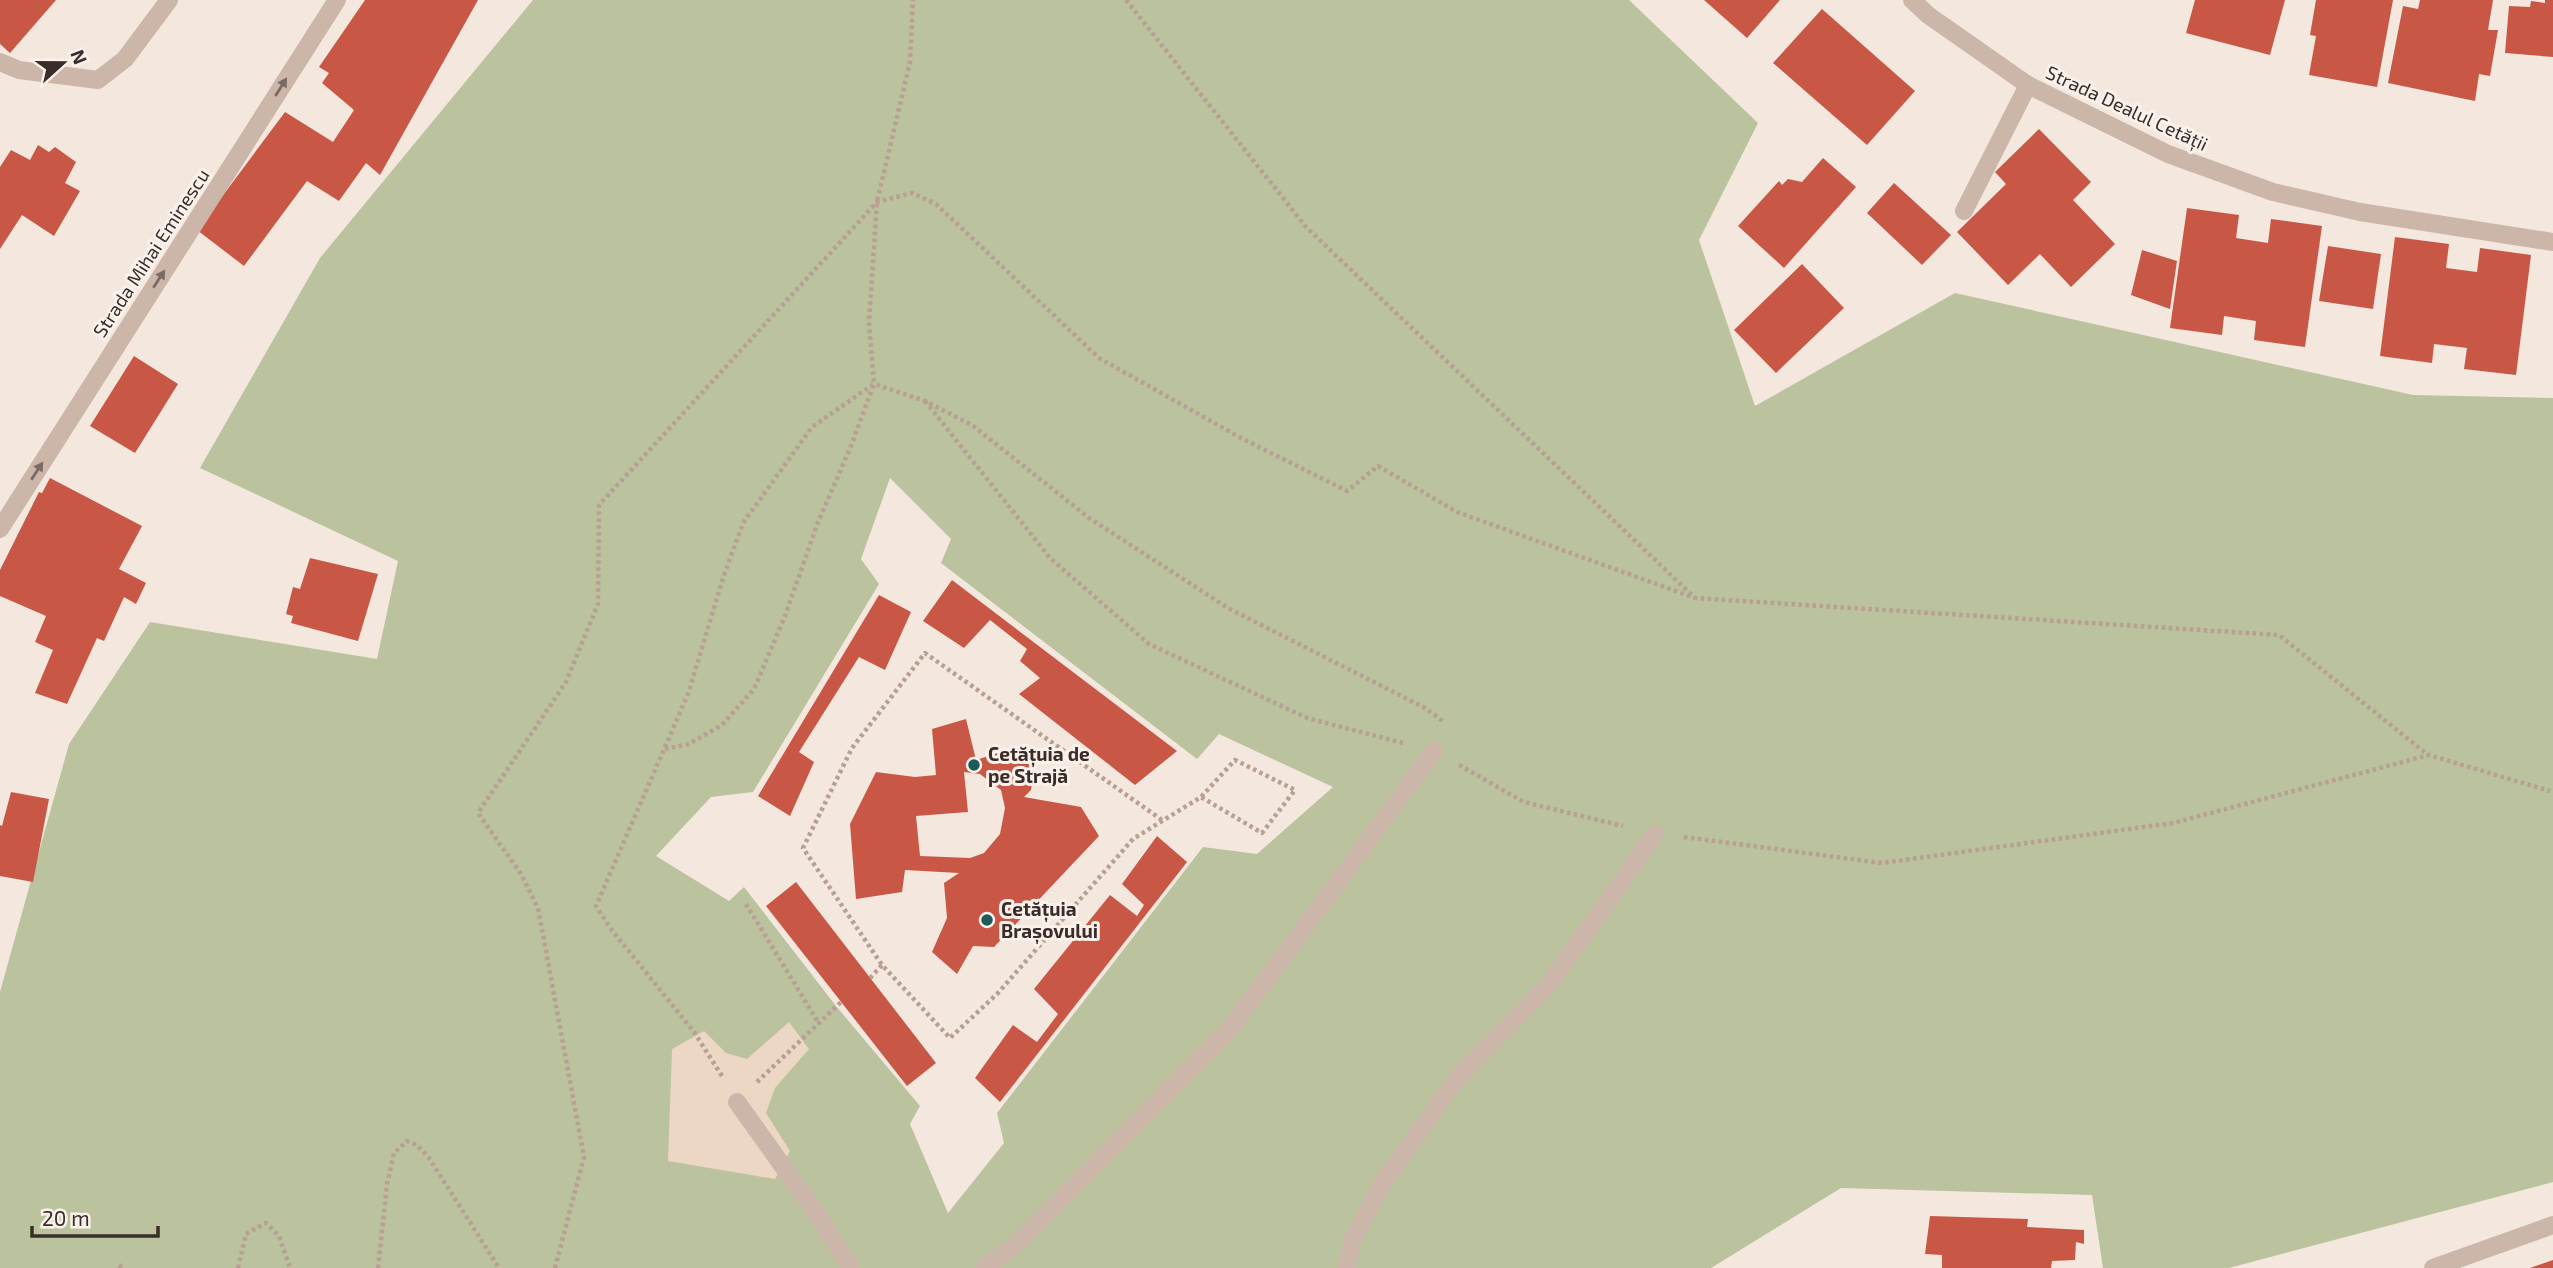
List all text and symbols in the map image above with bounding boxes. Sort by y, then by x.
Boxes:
north arrow [28,28,98,98]
text: N [66,46,93,67]
street label: Strada Dealul Cetății [2042,60,2212,157]
one-way arrow [275,78,288,97]
street label: Strada Mihai Eminescu [88,164,214,341]
one-way arrow [153,270,166,289]
one-way arrow [30,461,43,481]
place label: Cetățuia de pe Strajă [988,742,1090,787]
marker: Cetățuia de pe Strajă [966,757,982,773]
place label: Cetățuia Brașovului [1001,897,1098,945]
marker: Cetățuia Brașovului [979,912,995,928]
scale bar [32,1194,158,1238]
text: 20 m [42,1205,90,1230]

